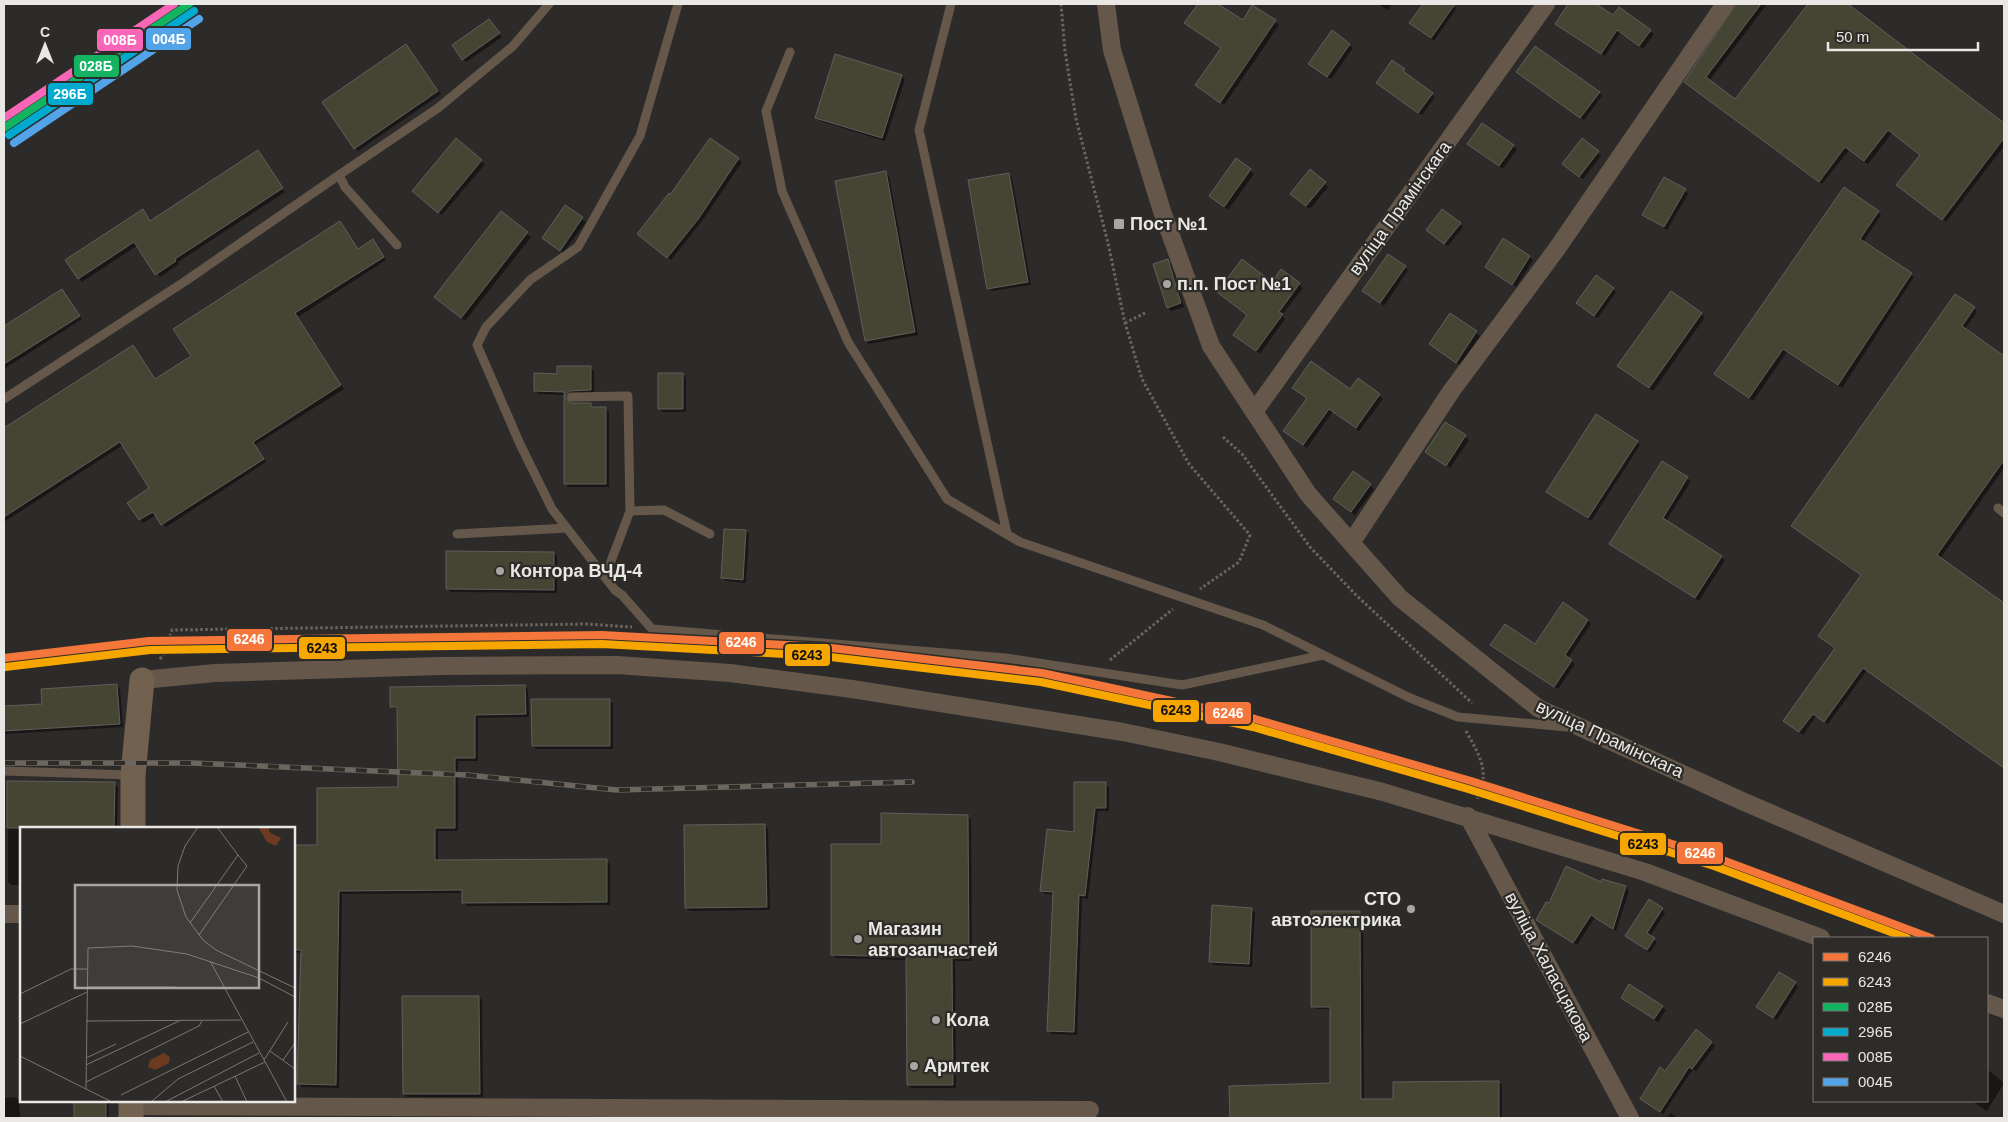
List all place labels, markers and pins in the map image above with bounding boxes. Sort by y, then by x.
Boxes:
place label: Пост №1 [1130,214,1208,234]
marker: Пост №1 [1112,217,1126,231]
place label: п.п. Пост №1 [1177,274,1291,294]
marker: п.п. Пост №1 [1161,278,1173,290]
place label: Контора ВЧД-4 [510,561,642,581]
marker: Контора ВЧД-4 [494,565,506,577]
place label: СТО автоэлектрика [1271,889,1402,930]
marker: СТО автоэлектрика [1405,903,1417,915]
place label: Магазин автозапчастей [868,919,998,960]
marker: Магазин автозапчастей [852,933,864,945]
place label: Кола [946,1010,990,1030]
marker: Кола [930,1014,942,1026]
place label: Армтек [924,1056,990,1076]
marker: Армтек [908,1060,920,1072]

